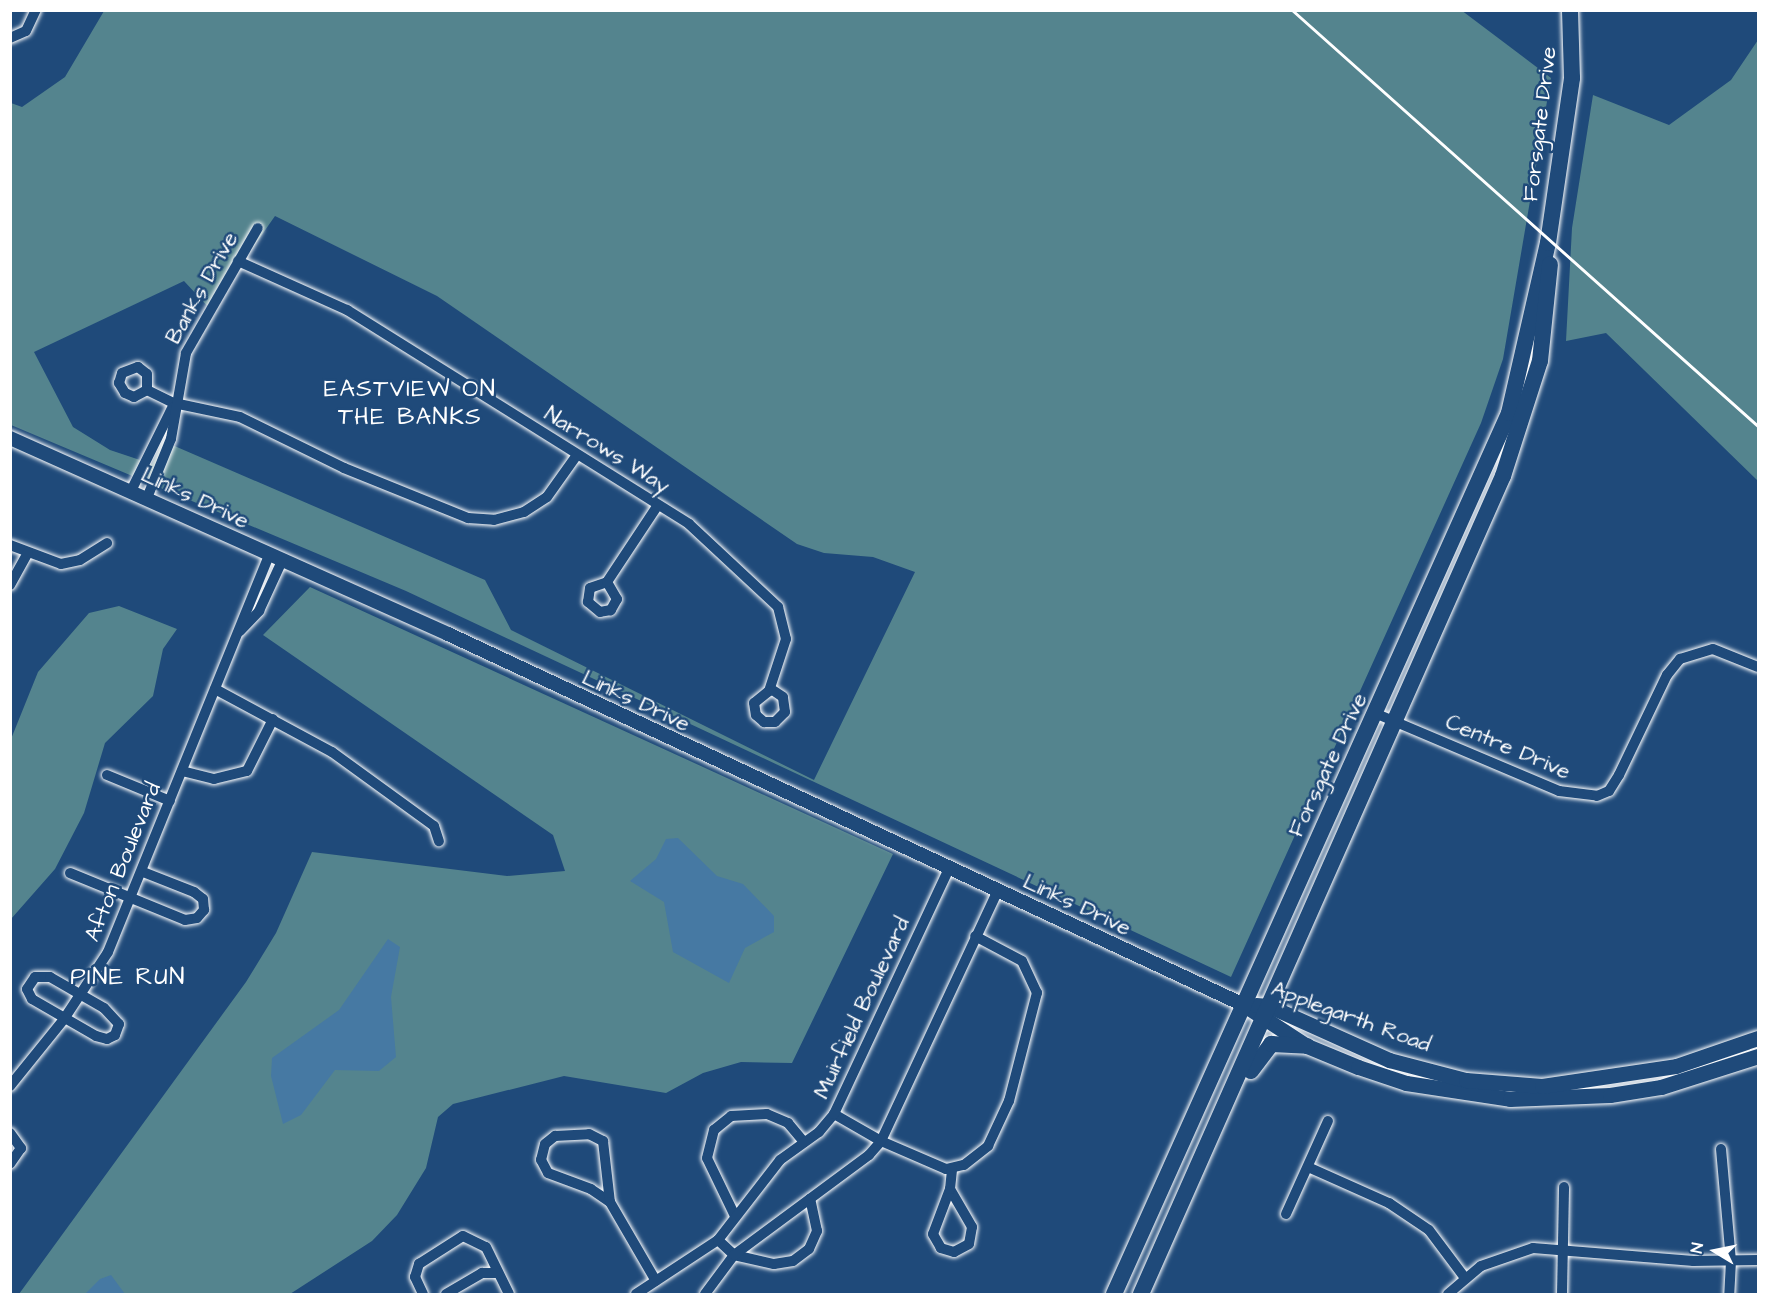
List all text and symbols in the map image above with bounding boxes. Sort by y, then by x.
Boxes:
street label: Forsgate Drive [1517,45,1563,203]
street label: Banks Drive [160,227,244,349]
district label: EASTVIEW ON THE BANKS [324,376,496,432]
street label: Narrows Way [539,401,675,499]
street label: Links Drive [137,462,253,534]
street label: Links Drive [578,665,694,737]
street label: Forsgate Drive [1283,689,1373,841]
street label: Centre Drive [1442,709,1574,785]
street label: Afton Boulevard [79,779,167,945]
street label: Links Drive [1019,869,1135,941]
street label: Muirfield Boulevard [808,913,916,1103]
district label: PINE RUN [70,964,186,992]
street label: Applegarth Road [1268,976,1434,1058]
north arrow [1685,1221,1745,1281]
text: N [1686,1241,1709,1255]

